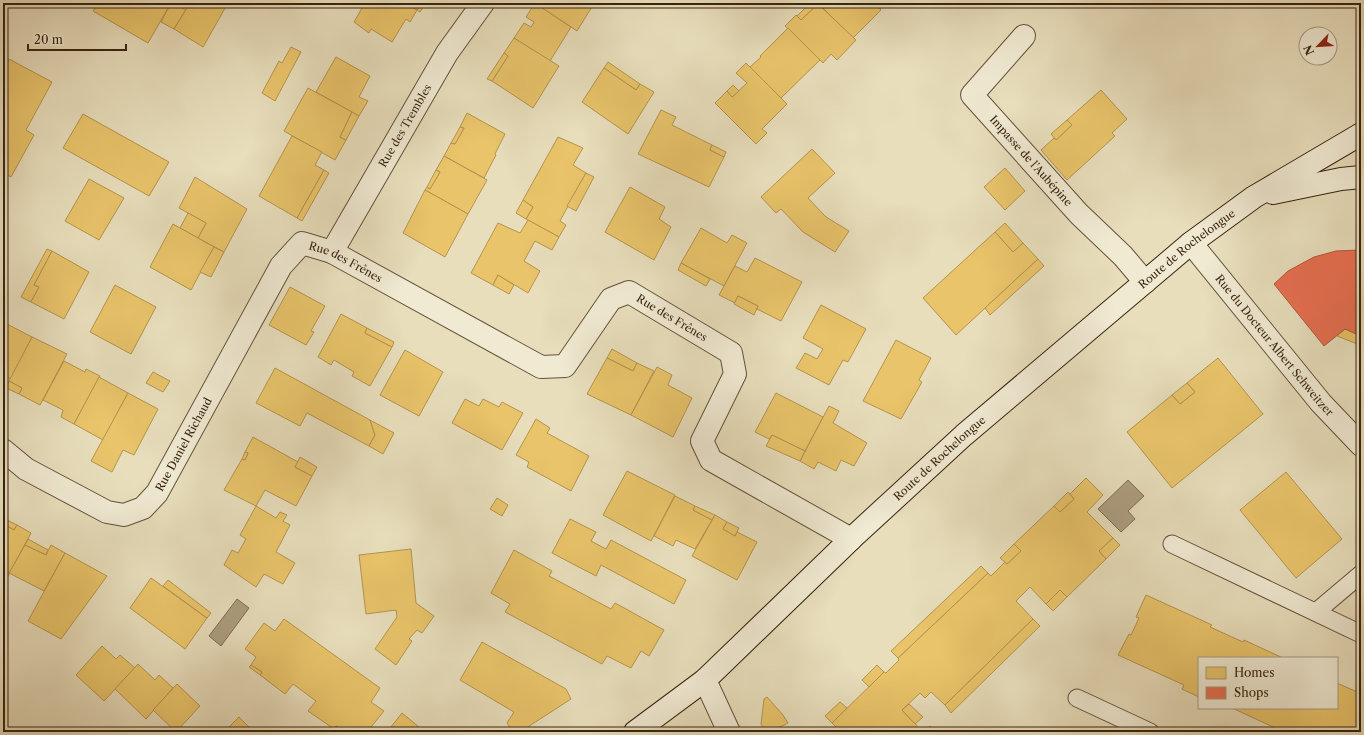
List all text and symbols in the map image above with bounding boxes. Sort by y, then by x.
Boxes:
scale bar [28,26,126,52]
north arrow [1298,26,1338,66]
text: 20 m [34,32,63,47]
text: N [1300,43,1317,58]
street label: Rue des Trembles [376,81,435,170]
street label: Impasse de l'Aubépine [987,112,1076,209]
street label: Route de Rochelongue [1135,206,1238,292]
street label: Rue des Frênes [307,238,385,285]
street label: Rue du Docteur Albert Schweitzer [1212,272,1337,419]
street label: Rue des Frênes [634,291,710,344]
street label: Rue Daniel Richaud [152,395,215,494]
street label: Route de Rochelongue [890,413,988,503]
legend [1198,657,1338,709]
text: Homes [1234,665,1274,680]
text: Shops [1234,685,1269,700]

